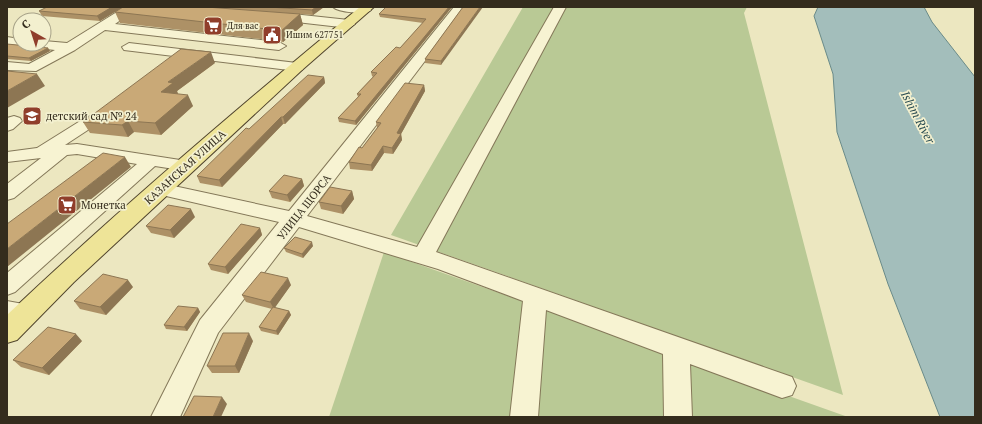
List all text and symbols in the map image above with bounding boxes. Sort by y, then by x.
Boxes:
north arrow [12,12,52,52]
supermarket icon: Для вас [202,15,224,37]
text: С [19,17,33,32]
place label: Для вас [227,20,259,32]
public building icon: Ишим 627751 [261,24,283,46]
place label: Ишим 627751 [286,29,343,41]
water label: Ishim River [897,87,939,147]
school or university icon: детский сад № 24 [21,105,43,127]
place label: детский сад № 24 [46,109,137,123]
street label: КАЗАНСКАЯ УЛИЦА [141,126,229,207]
street label: УЛИЦА ЩОРСА [274,171,334,243]
supermarket icon: Монетка [56,194,78,216]
place label: Монетка [81,198,126,212]

